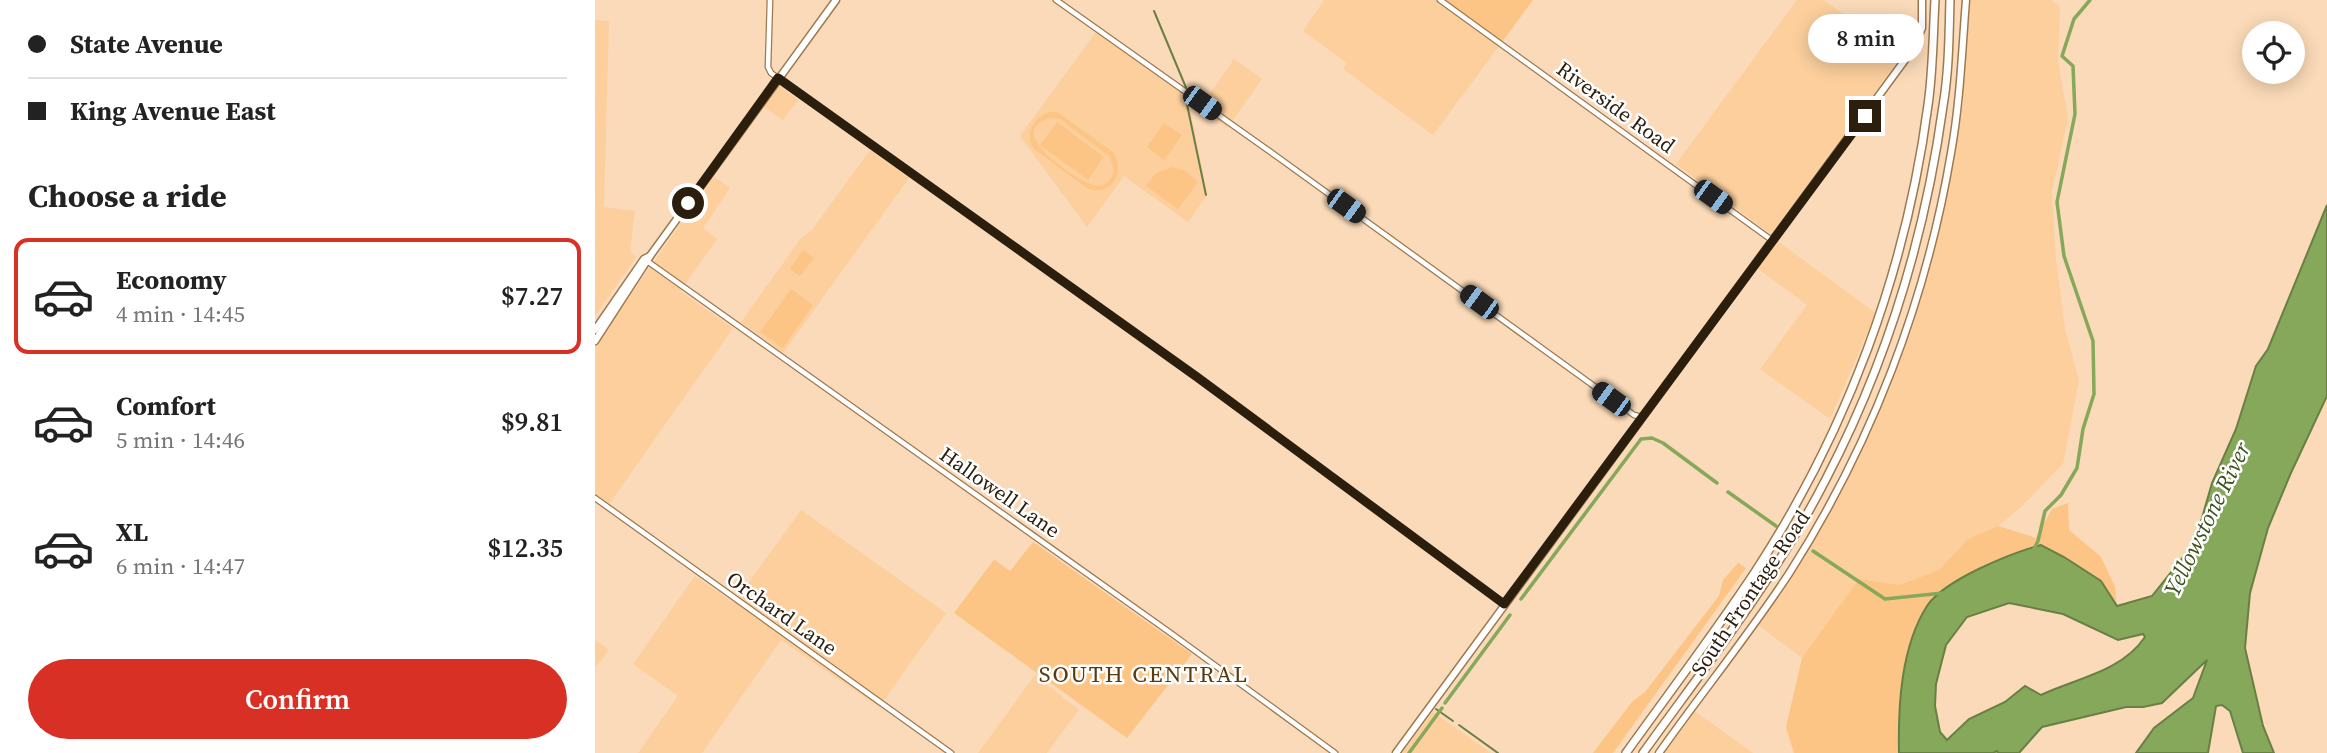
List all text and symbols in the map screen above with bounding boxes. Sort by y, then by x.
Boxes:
callout: 8 min [1807,15,1923,64]
map controls [2242,21,2305,84]
button: locate [2242,21,2305,84]
text: 8 min [1836,22,1896,54]
text: State Avenue [70,26,223,62]
street label: Riverside Road [1551,54,1681,160]
car [1179,82,1226,124]
text: King Avenue East [70,93,276,129]
route end [1849,100,1881,132]
text: Choose a ride [28,174,227,218]
car [1690,176,1737,218]
car [1323,185,1370,227]
route start [672,187,704,219]
text: Economy [116,262,227,298]
icon: car [32,265,95,328]
text: $7.27 [501,278,563,314]
car [1456,281,1503,323]
text: 4 min · 14:45 [116,298,245,330]
car [1588,378,1635,420]
text: Comfort [116,388,216,424]
icon: car [32,391,95,454]
text: $9.81 [501,404,563,440]
text: 5 min · 14:46 [116,424,245,456]
water label: Yellowstone River [2156,436,2258,601]
street label: Hallowell Lane [934,440,1066,544]
street label: South Frontage Road [1684,504,1816,682]
text: XL [116,514,148,550]
icon: car [32,517,95,580]
text: $12.35 [488,530,563,566]
text: 6 min · 14:47 [116,550,245,582]
street label: Orchard Lane [721,564,843,662]
district label: SOUTH CENTRAL [1039,658,1249,690]
button: Confirm [28,659,567,739]

